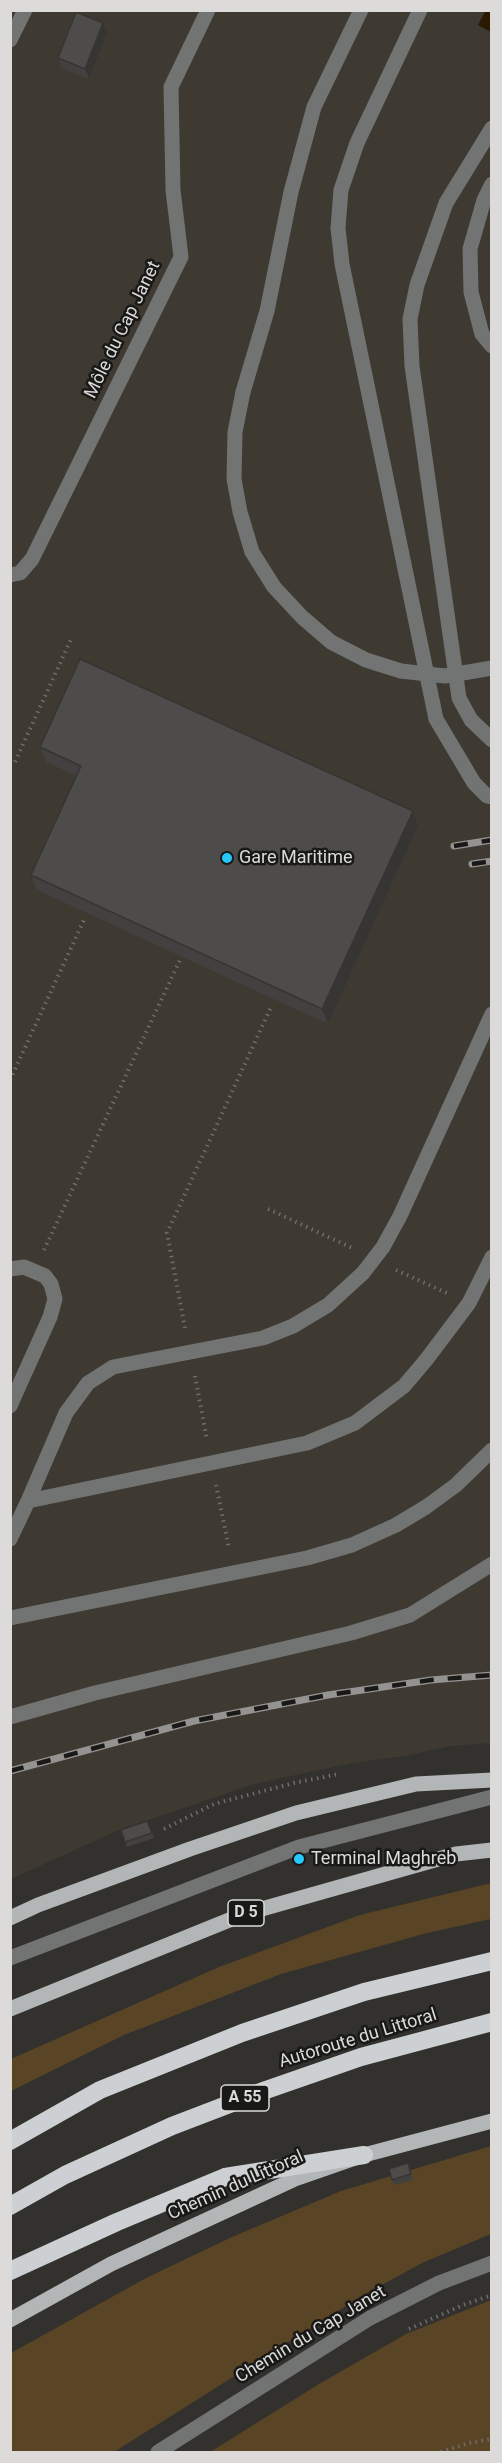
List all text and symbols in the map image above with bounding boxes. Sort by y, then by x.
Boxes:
street label: Môle du Cap Janet [80,258,166,402]
place label: Gare Maritime [239,847,353,869]
marker: Gare Maritime [220,851,234,865]
place label: Terminal Maghreb [311,1848,456,1870]
marker: Terminal Maghreb [292,1852,306,1866]
road number: D 5 [228,1900,264,1926]
street label: Autoroute du Littoral [276,2005,440,2073]
road number: A 55 [221,2085,269,2111]
street label: Chemin du Littoral [165,2146,307,2226]
street label: Chemin du Cap Janet [232,2282,390,2388]

